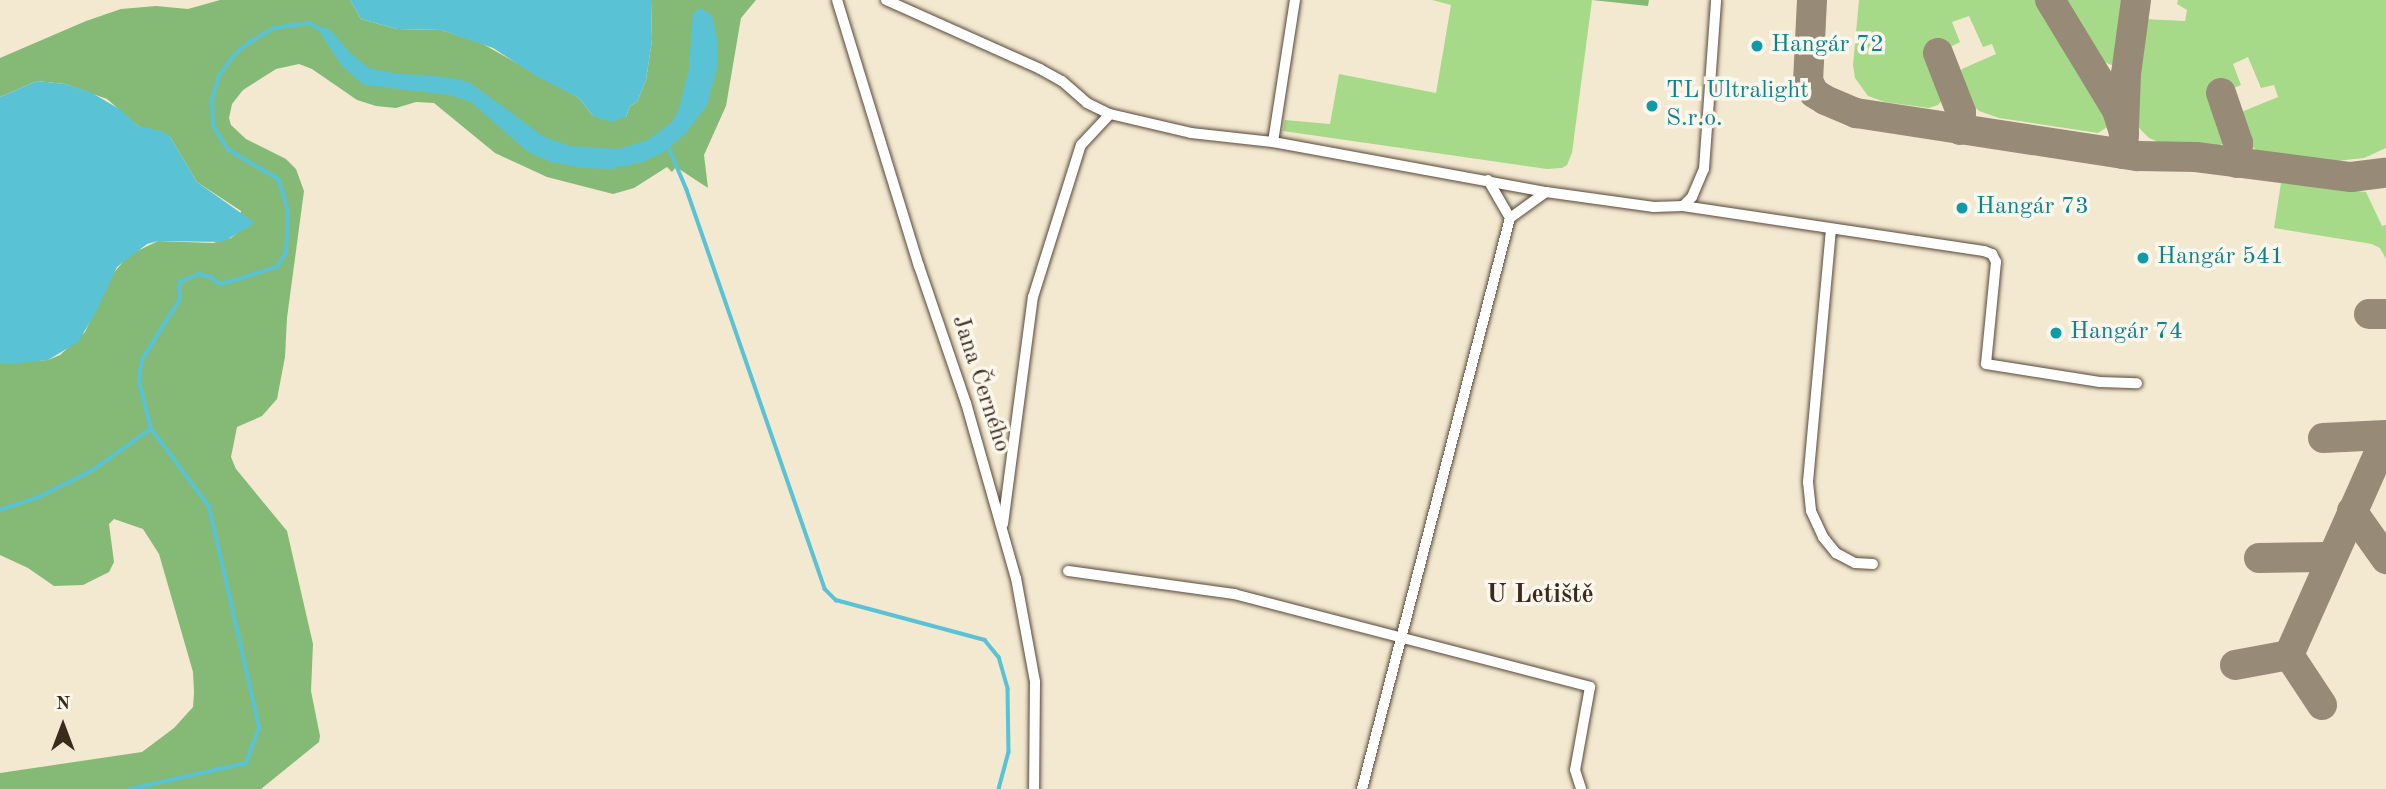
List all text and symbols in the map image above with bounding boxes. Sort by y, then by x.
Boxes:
place label: Hangár 72 [1771,32,1884,60]
marker: Hangár 72 [1749,38,1765,54]
place label: TL Ultralight S.r.o. [1666,78,1809,134]
marker: TL Ultralight S.r.o. [1644,98,1660,114]
place label: Hangár 73 [1976,194,2089,222]
marker: Hangár 73 [1954,200,1970,216]
place label: Hangár 541 [2157,244,2284,272]
marker: Hangár 541 [2135,250,2151,266]
street label: Jana Černého [944,312,1016,456]
place label: Hangár 74 [2070,319,2183,347]
marker: Hangár 74 [2048,325,2064,341]
district label: U Letiště [1486,580,1594,612]
north arrow [28,691,98,761]
text: N [56,695,70,714]

